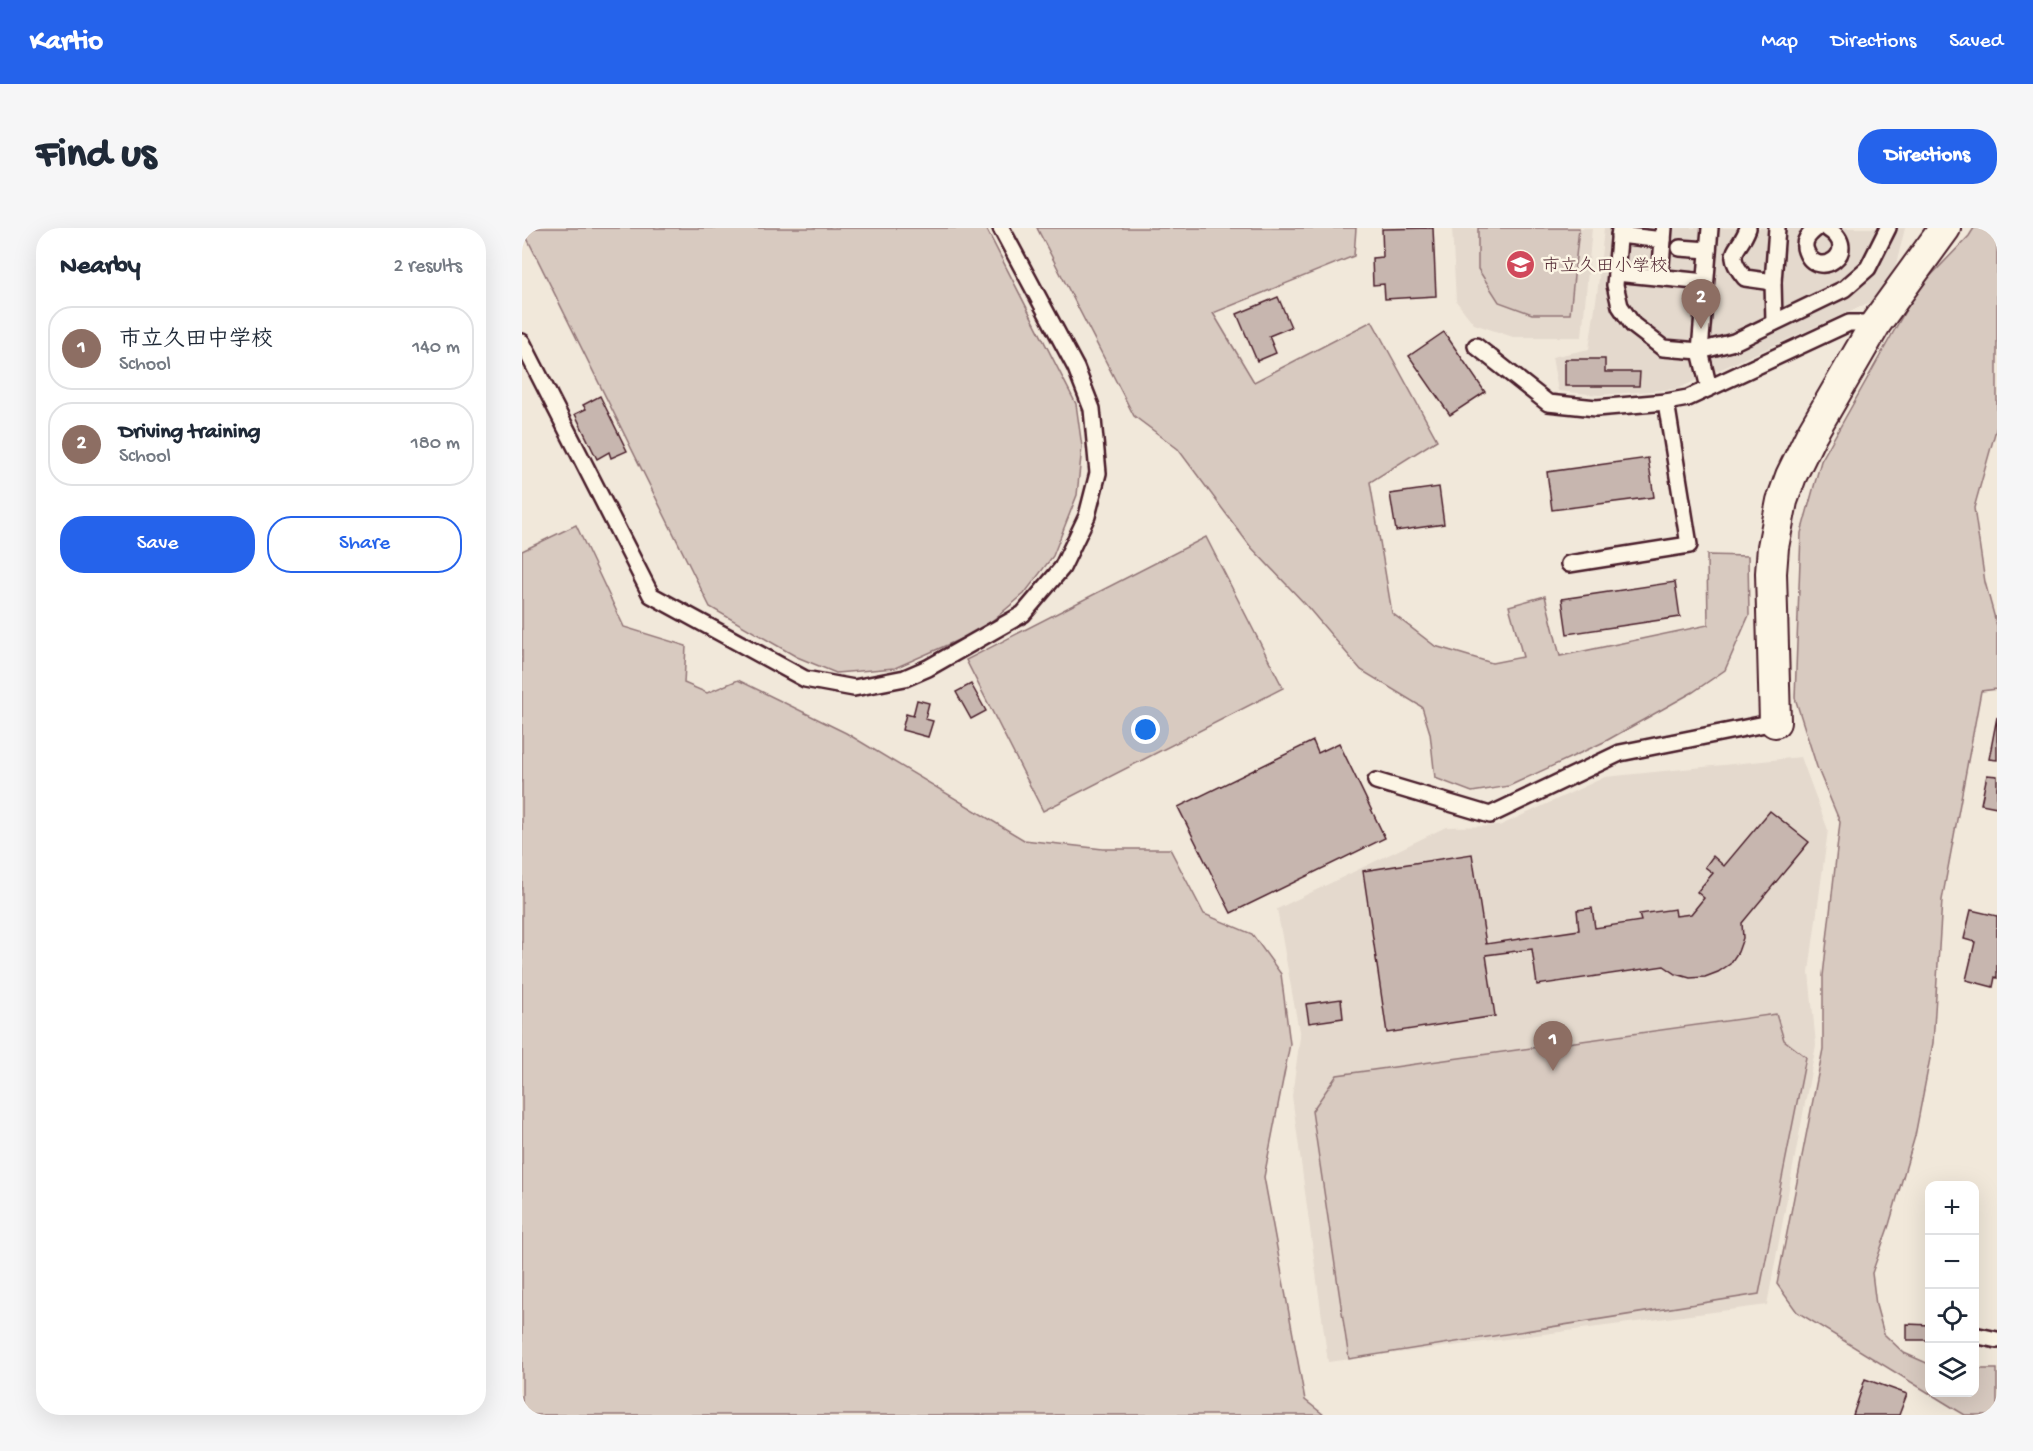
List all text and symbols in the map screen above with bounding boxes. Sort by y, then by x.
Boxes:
text: Kartio [30,26,103,59]
text: Map [1761,30,1798,55]
text: Directions [1831,30,1916,55]
text: Saved [1949,30,2003,55]
button: Directions [1858,129,1997,184]
text: Find us [36,132,156,181]
school or university icon: 市立久田小学校 [1505,249,1537,281]
text: Nearby [60,252,141,283]
text: 2 results [393,256,462,279]
place label: 市立久田小学校 [1542,256,1668,278]
pin: 2 [1682,279,1720,329]
text: 市立久田中学校 [119,328,273,354]
text: 1 [77,337,86,360]
text: 140 m [412,337,460,360]
text: School [119,354,171,377]
text: Driving training [119,420,261,446]
text: 2 [77,433,86,456]
text: 180 m [411,433,460,456]
text: School [119,446,171,469]
button: Save [60,516,255,573]
button: Share [267,516,462,573]
your location [1131,715,1160,744]
pin: 1 [1534,1022,1572,1071]
map controls [1925,1181,1979,1397]
button: + [1925,1181,1979,1235]
button: − [1925,1235,1979,1289]
button: locate [1925,1289,1979,1343]
button: layers [1925,1343,1979,1397]

